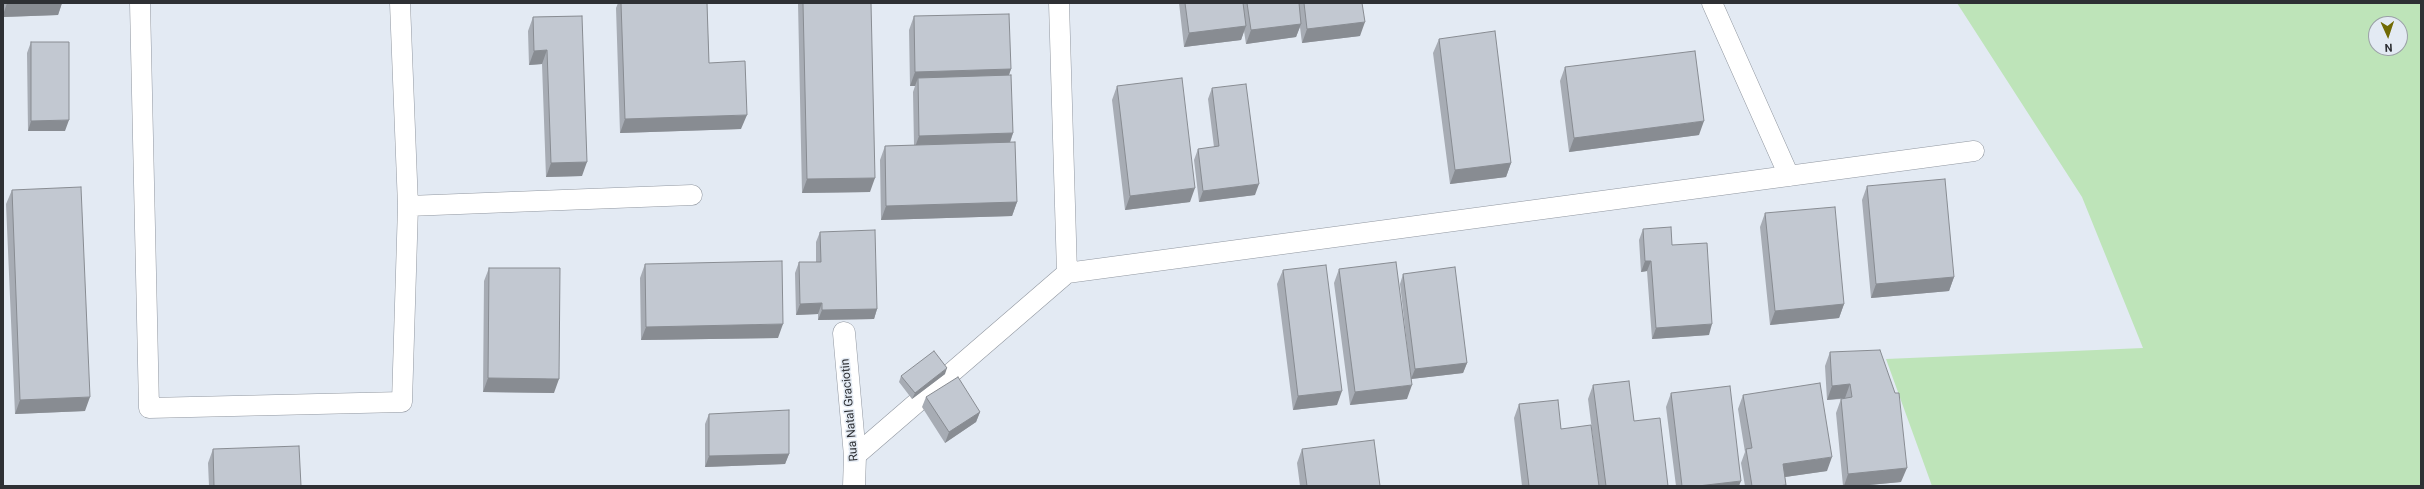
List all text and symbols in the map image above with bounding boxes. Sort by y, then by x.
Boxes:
north arrow [2368,16,2408,56]
text: N [2384,41,2393,54]
street label: Rua Natal Graciotin [838,358,862,462]

